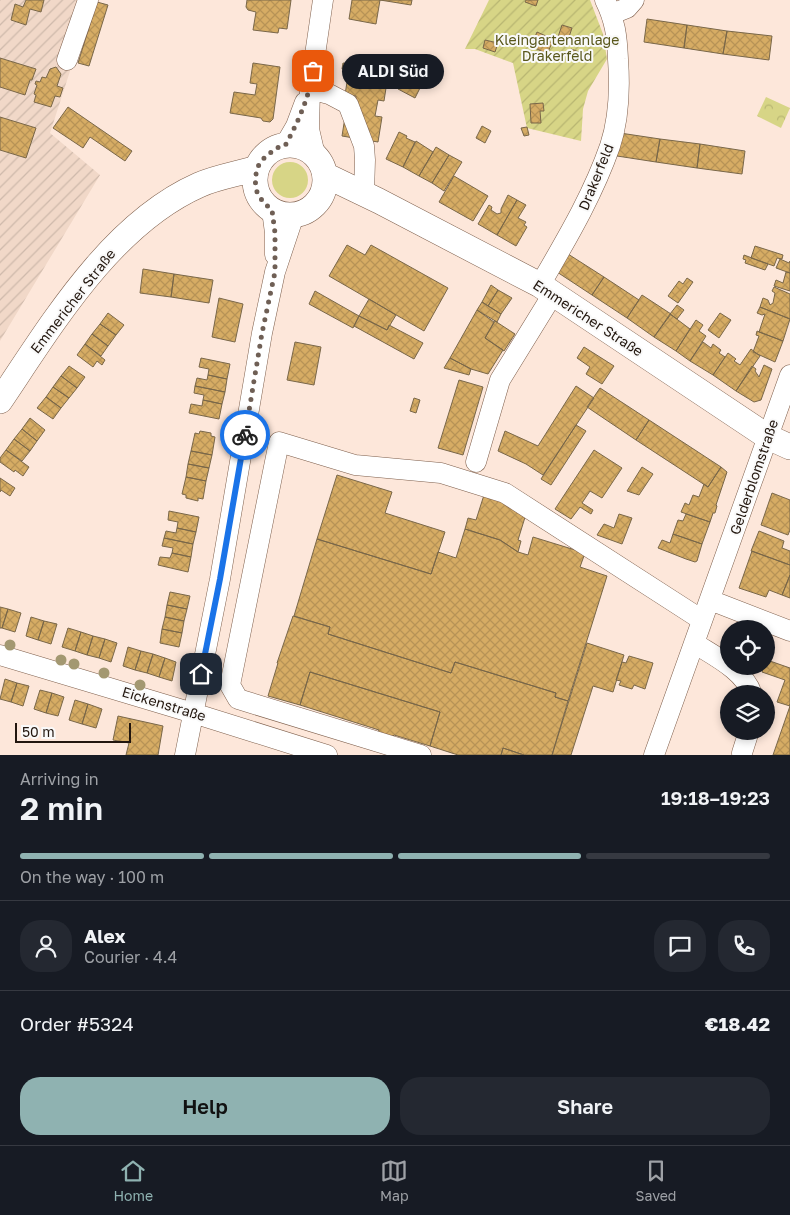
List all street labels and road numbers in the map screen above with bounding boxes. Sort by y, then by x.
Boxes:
street label: Drakerfeld [574,141,617,213]
street label: Emmericher Straße [27,245,119,356]
street label: Emmericher Straße [530,276,646,359]
street label: Gelderblomstraße [726,417,781,537]
street label: Eickenstraße [120,683,208,724]

